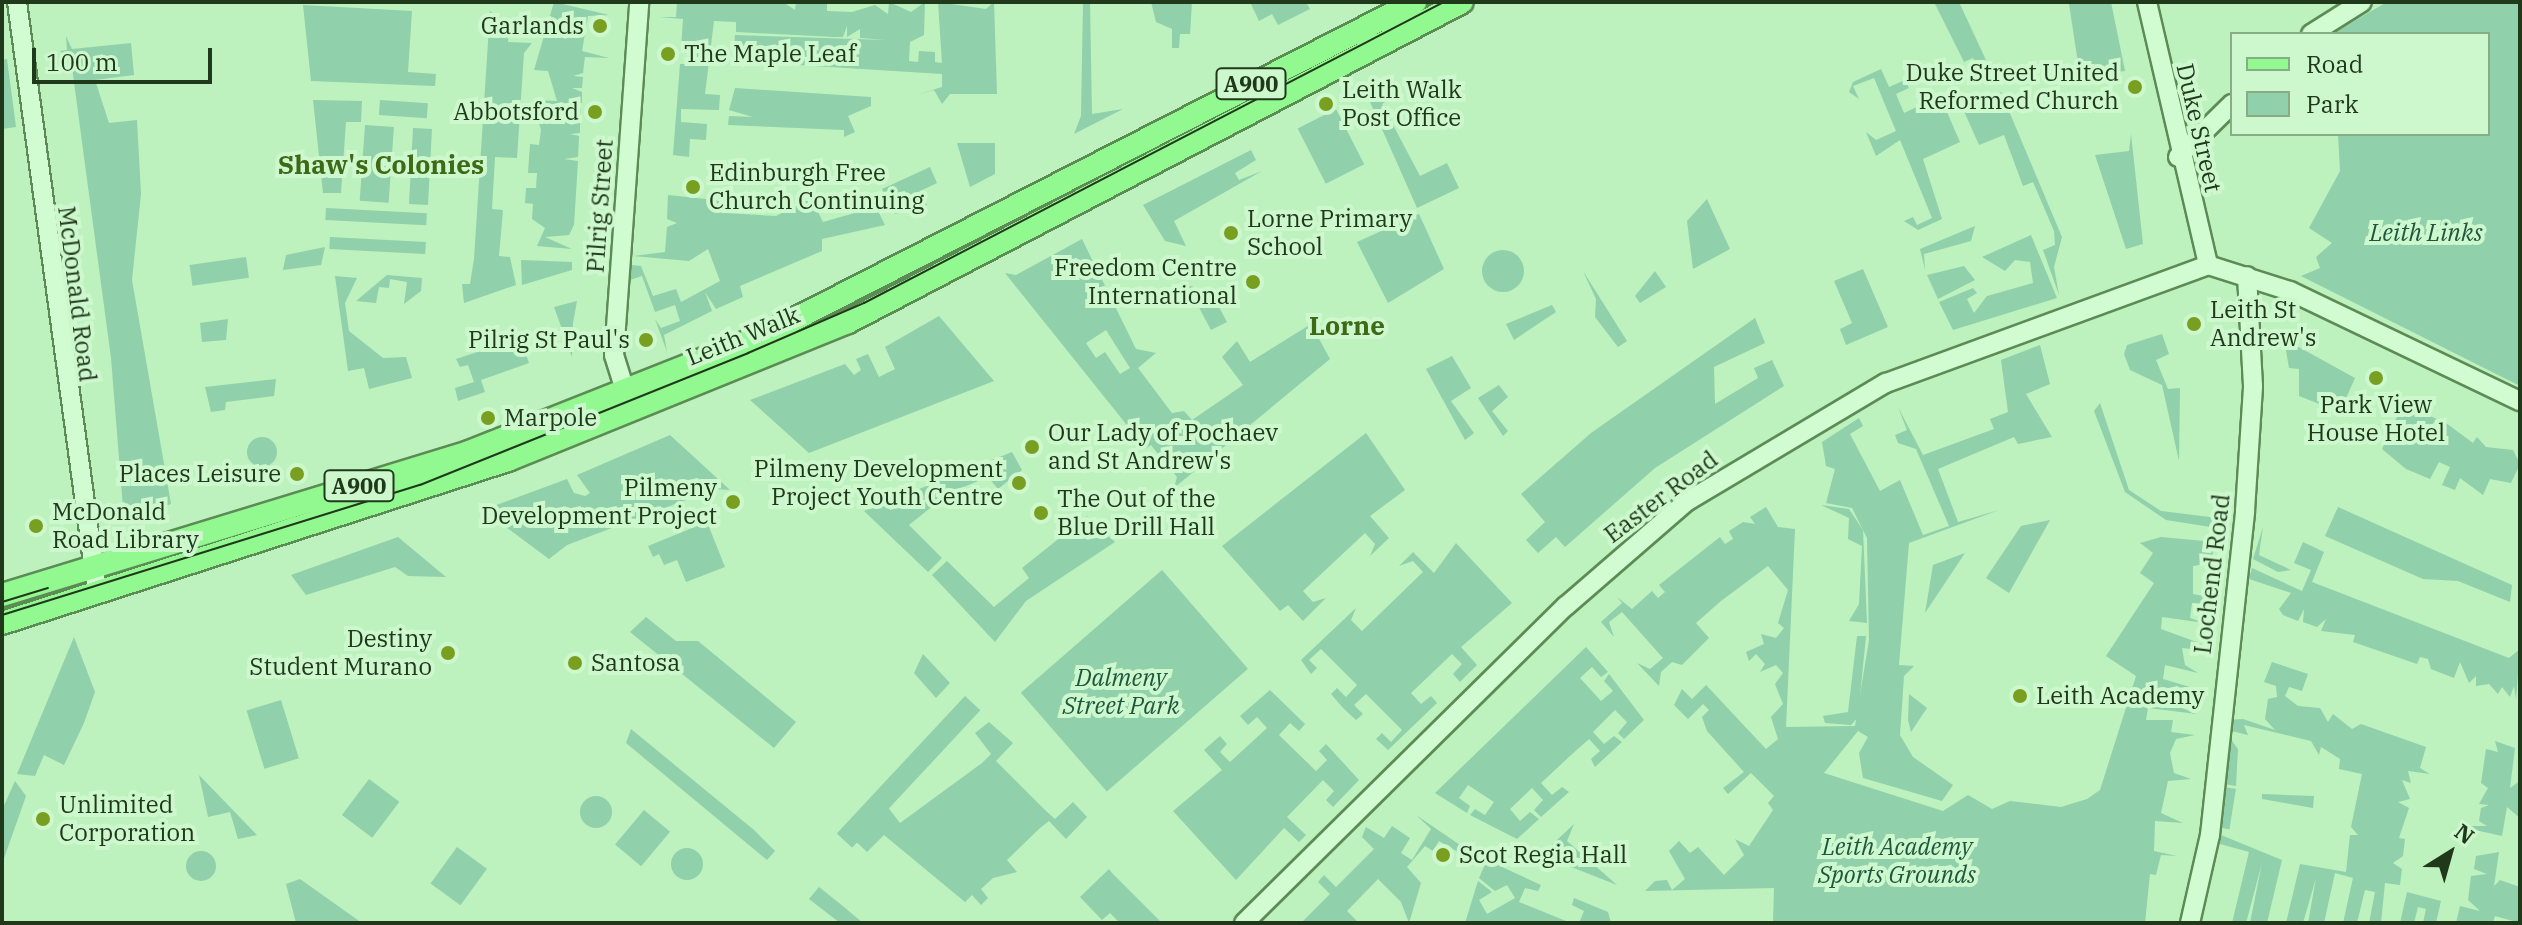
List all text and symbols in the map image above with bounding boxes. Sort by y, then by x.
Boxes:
place label: Garlands [481,12,584,40]
marker: Garlands [591,17,609,35]
scale bar [36,32,216,82]
legend [2230,32,2490,136]
place label: The Maple Leaf [684,40,856,68]
marker: The Maple Leaf [659,45,677,63]
text: 100 m [46,46,118,78]
text: Road [2306,48,2363,80]
place label: Duke Street United Reformed Church [1905,59,2119,115]
street label: Duke Street [2170,61,2228,195]
road number: A900 [1215,66,1287,102]
place label: Leith Walk Post Office [1342,76,1462,132]
marker: Duke Street United Reformed Church [2126,78,2144,96]
text: Park [2306,88,2358,120]
marker: Leith Walk Post Office [1317,95,1335,113]
place label: Abbotsford [453,98,579,126]
marker: Abbotsford [586,103,604,121]
street label: Pilrig Street [581,138,619,274]
district label: Shaw's Colonies [278,149,484,181]
place label: Edinburgh Free Church Continuing [709,159,924,215]
marker: Edinburgh Free Church Continuing [684,178,702,196]
street label: McDonald Road [52,204,102,384]
place label: Lorne Primary School [1247,205,1412,261]
park label: Leith Links [2369,219,2483,247]
marker: Lorne Primary School [1222,224,1240,242]
place label: Freedom Centre International [1054,254,1237,310]
marker: Freedom Centre International [1244,273,1262,291]
place label: Leith St Andrew's [2210,296,2317,352]
street label: Leith Walk [682,300,804,372]
district label: Lorne [1309,310,1385,342]
marker: Leith St Andrew's [2185,315,2203,333]
place label: Pilrig St Paul's [468,326,630,354]
marker: Pilrig St Paul's [637,331,655,349]
marker: Park View House Hotel [2367,369,2385,387]
place label: Park View House Hotel [2307,391,2445,447]
place label: Marpole [504,404,597,432]
marker: Marpole [479,409,497,427]
place label: Our Lady of Pochaev and St Andrew's [1048,419,1278,475]
marker: Our Lady of Pochaev and St Andrew's [1023,438,1041,456]
street label: Easter Road [1599,445,1723,549]
place label: Pilmeny Development Project Youth Centre [754,455,1003,511]
place label: Places Leisure [119,460,281,488]
marker: Places Leisure [288,465,306,483]
road number: A900 [323,468,395,504]
place label: Pilmeny Development Project [481,474,717,530]
marker: Pilmeny Development Project Youth Centre [1010,474,1028,492]
place label: The Out of the Blue Drill Hall [1057,485,1216,541]
street label: Lochend Road [2188,492,2236,656]
marker: Pilmeny Development Project [724,493,742,511]
place label: McDonald Road Library [52,498,199,554]
marker: The Out of the Blue Drill Hall [1032,504,1050,522]
marker: McDonald Road Library [27,517,45,535]
place label: Destiny Student Murano [249,625,432,681]
marker: Destiny Student Murano [439,644,457,662]
place label: Santosa [591,649,680,677]
marker: Santosa [566,654,584,672]
park label: Dalmeny Street Park [1063,664,1179,720]
place label: Leith Academy [2036,682,2204,710]
marker: Leith Academy [2011,687,2029,705]
place label: Unlimited Corporation [59,791,195,847]
marker: Unlimited Corporation [34,810,52,828]
north arrow [2410,813,2490,893]
text: N [2449,817,2480,850]
park label: Leith Academy Sports Grounds [1818,833,1976,889]
place label: Scot Regia Hall [1459,841,1627,869]
marker: Scot Regia Hall [1434,846,1452,864]

